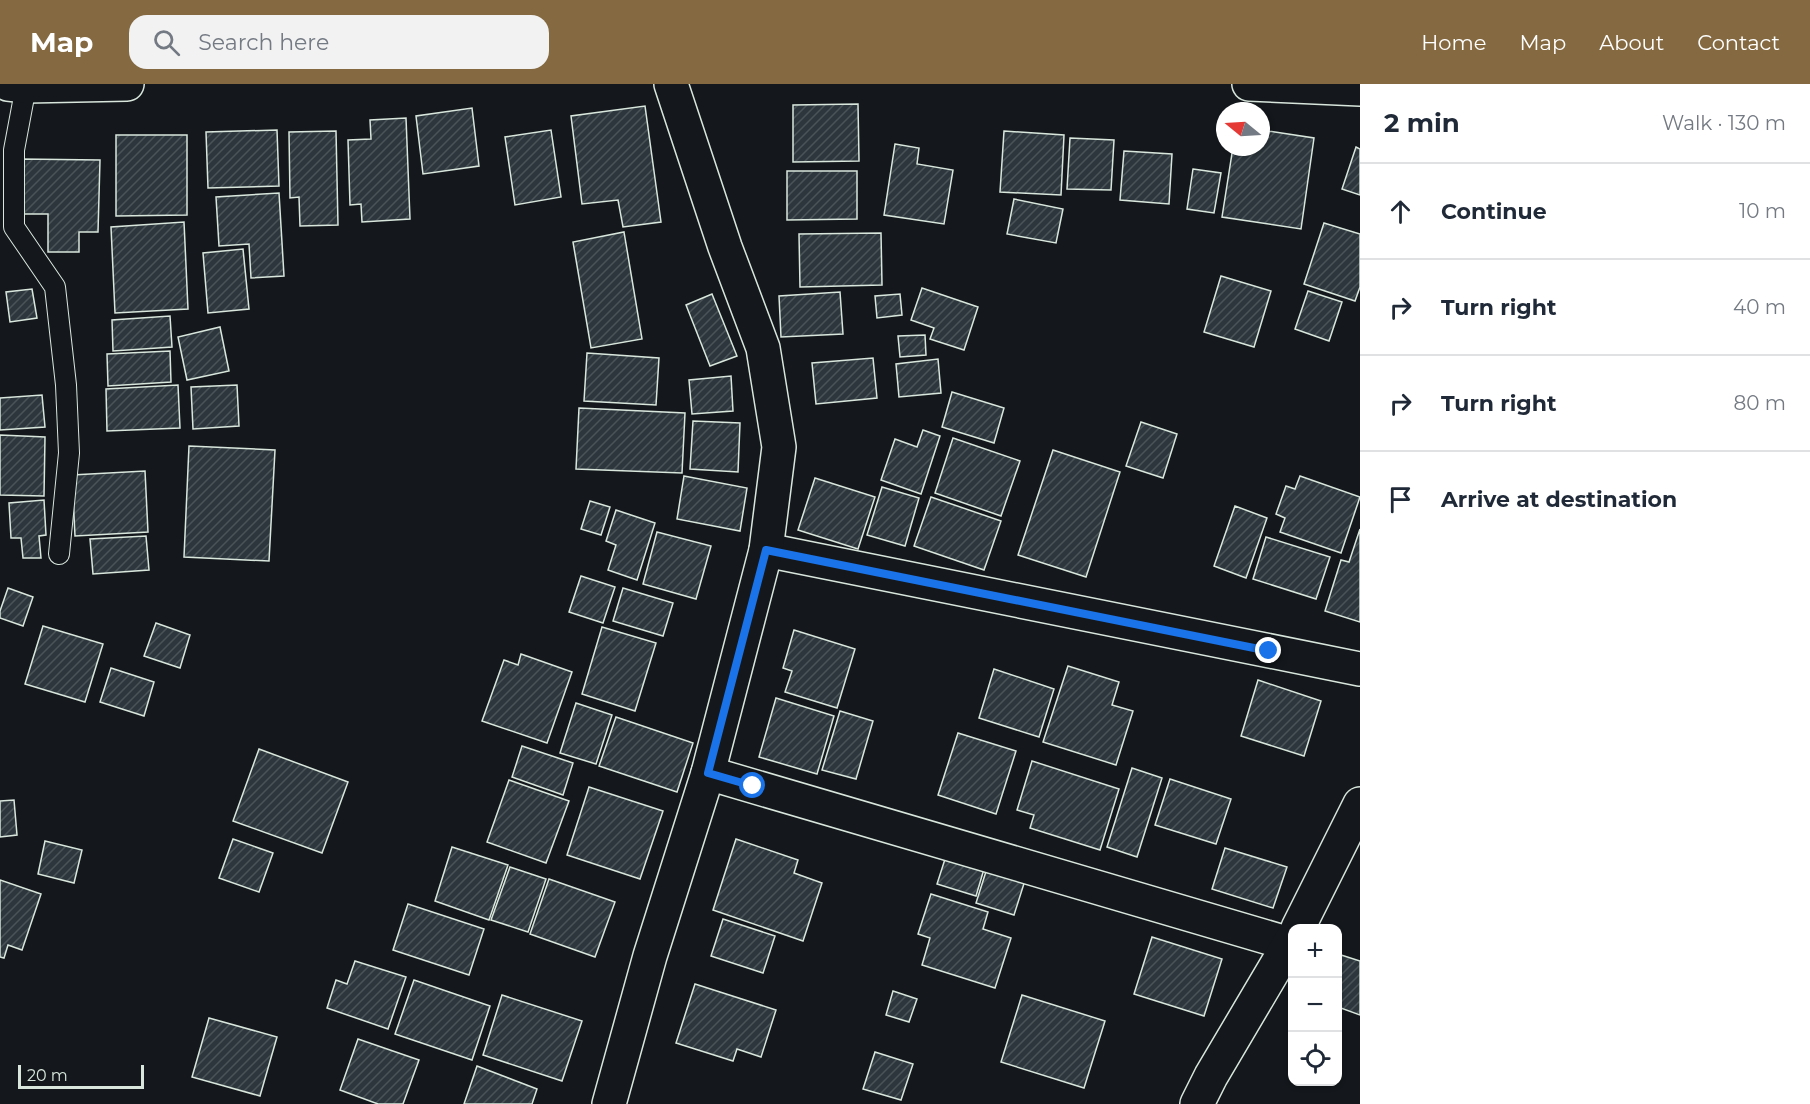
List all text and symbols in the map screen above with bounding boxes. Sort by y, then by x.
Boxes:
search box [129,15,549,69]
text: Map [30,25,93,59]
icon: search [150,26,183,59]
text: Search here [198,29,329,56]
text: Home [1421,30,1486,55]
text: Map [1519,30,1566,55]
text: About [1599,30,1664,55]
text: Contact [1697,30,1780,55]
north arrow [1216,102,1270,156]
text: 2 min [1384,107,1460,139]
text: Walk · 130 m [1662,111,1786,135]
icon: ahead [1384,195,1417,228]
text: Continue [1441,198,1547,225]
text: 10 m [1739,199,1786,223]
icon: right [1384,291,1417,324]
text: Turn right [1441,294,1556,321]
text: 40 m [1733,295,1786,319]
icon: right [1384,387,1417,420]
text: Turn right [1441,390,1556,417]
text: 80 m [1734,391,1786,415]
icon: arrive [1384,483,1417,516]
text: Arrive at destination [1441,486,1677,513]
route end [1255,637,1281,663]
route start [739,772,765,798]
map controls [1288,924,1342,1086]
button: + [1288,924,1342,978]
button: − [1288,978,1342,1032]
button: locate [1288,1032,1342,1086]
scale bar [18,1062,144,1090]
text: 20 m [27,1066,68,1085]

